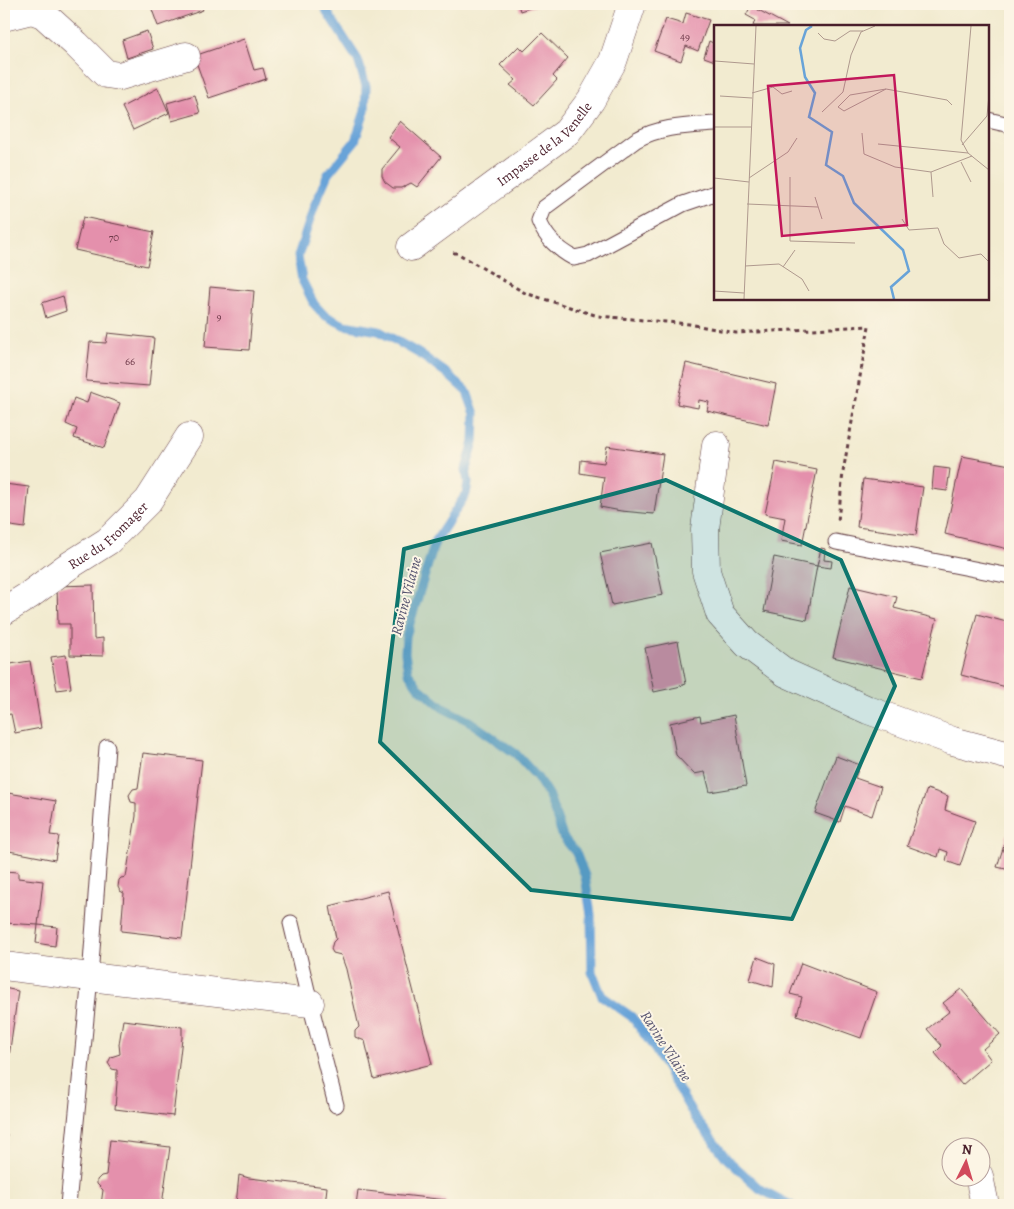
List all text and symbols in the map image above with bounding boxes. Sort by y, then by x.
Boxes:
inset map [714,25,989,300]
house number: 49 [680,29,690,44]
street label: Impasse de la Venelle [493,98,596,191]
house number: 70 [109,230,119,245]
house number: 9 [216,309,222,324]
house number: 66 [125,354,135,369]
street label: Rue du Fromager [65,497,153,574]
water label: Ravine Vilaine [386,554,426,637]
water label: Ravine Vilaine [636,1007,697,1086]
north arrow [942,1136,992,1186]
text: N [961,1140,973,1159]

